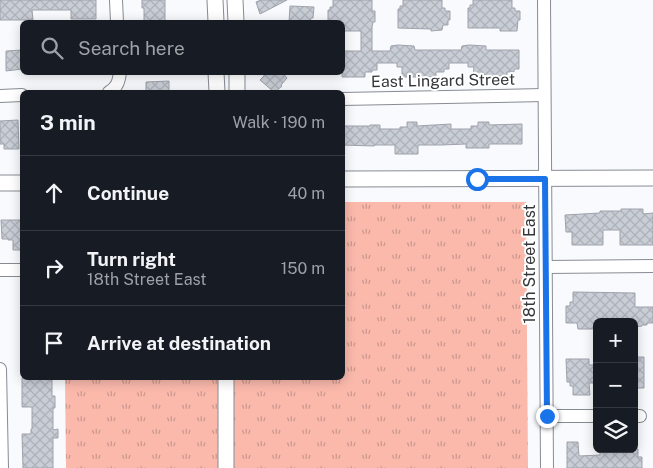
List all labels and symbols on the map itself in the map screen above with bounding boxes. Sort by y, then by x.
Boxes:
street label: East Lingard Street [371,70,515,91]
route start [466,168,489,191]
street label: 18th Street East [520,204,539,324]
route end [536,405,559,428]

